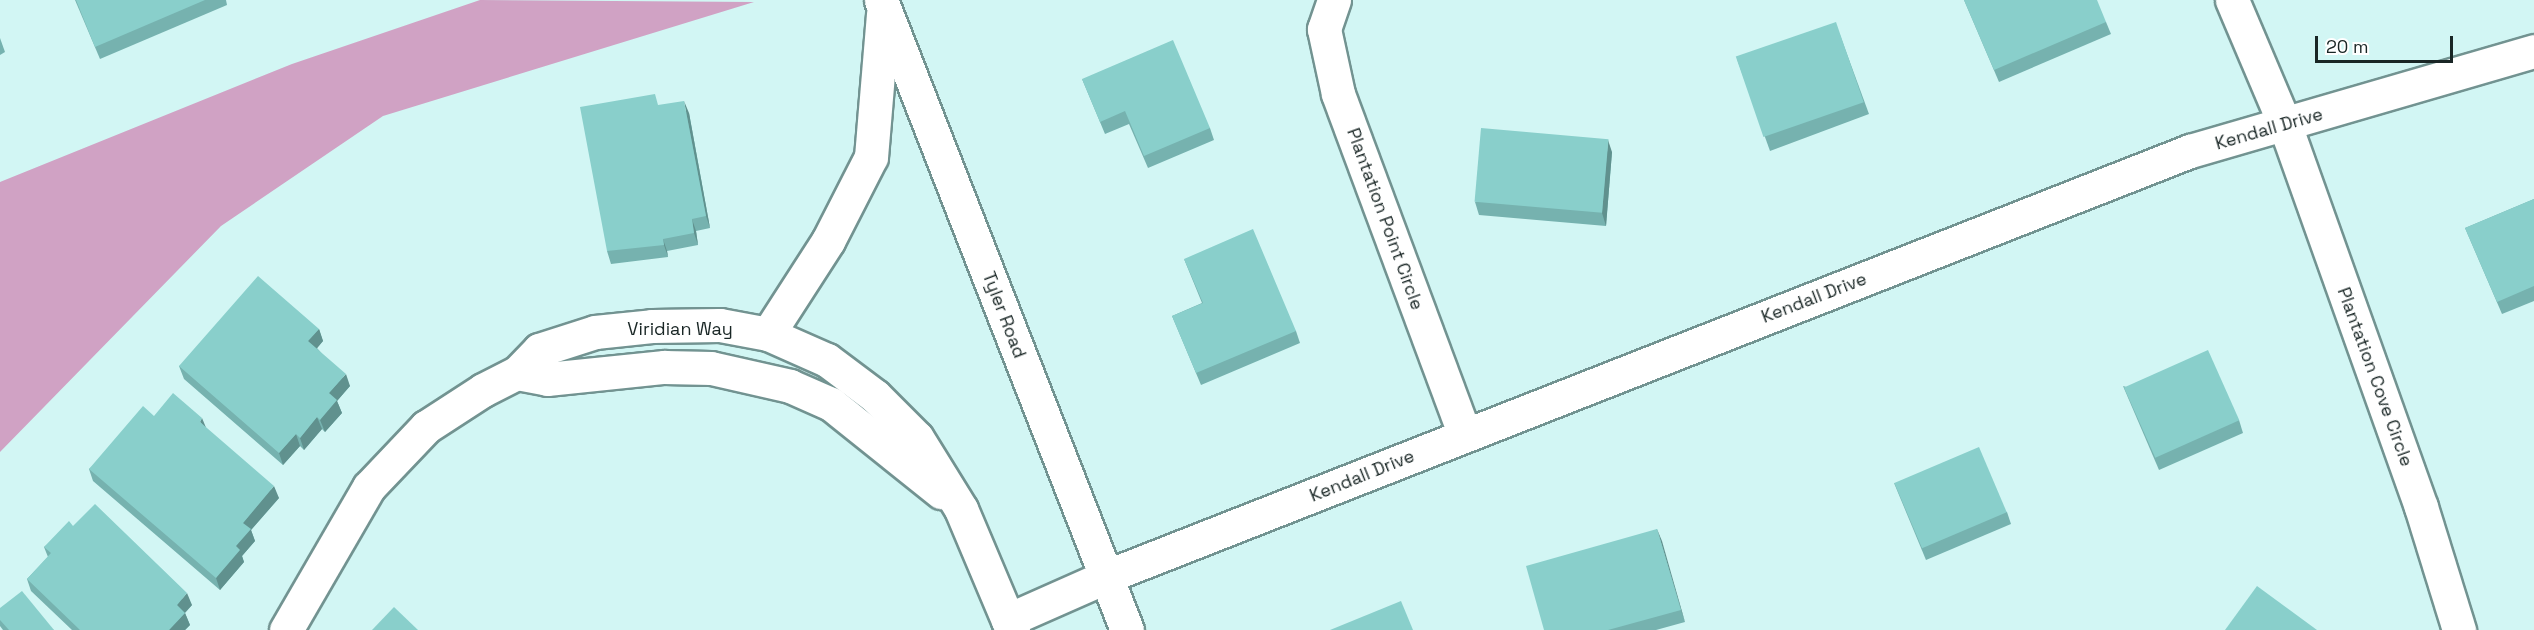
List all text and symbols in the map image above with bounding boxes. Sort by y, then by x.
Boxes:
scale bar [2318,24,2456,62]
text: 20 m [2326,35,2369,58]
street label: Kendall Drive [2213,103,2325,155]
street label: Plantation Point Circle [1342,125,1428,313]
street label: Kendall Drive [1758,268,1870,328]
street label: Tyler Road [978,269,1030,361]
street label: Plantation Cove Circle [2333,284,2417,470]
street label: Viridian Way [627,318,733,340]
street label: Kendall Drive [1307,445,1417,507]

